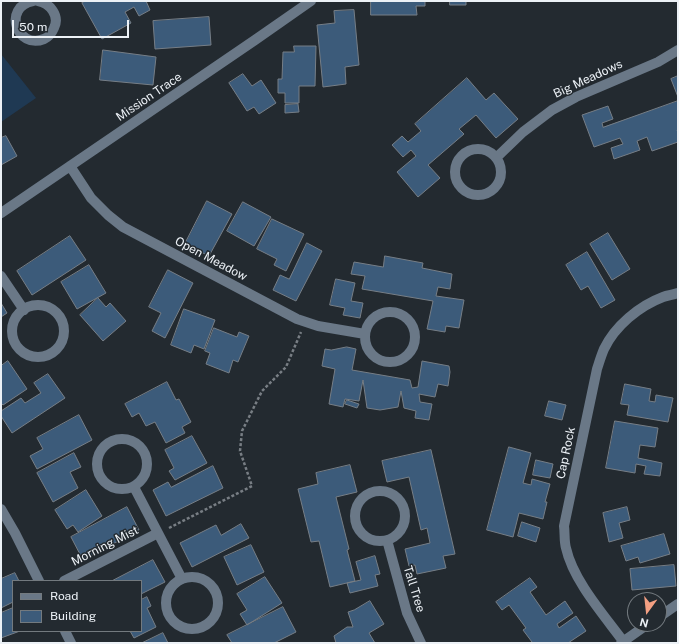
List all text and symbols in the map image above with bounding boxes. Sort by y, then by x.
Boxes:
scale bar [14,12,131,38]
text: 50 m [19,20,47,34]
street label: Big Meadows [551,57,625,101]
street label: Mission Trace [113,70,185,124]
street label: Open Meadow [172,234,250,284]
street label: Cap Rock [553,426,579,480]
street label: Morning Mist [69,523,141,569]
street label: Tall Tree [400,564,428,614]
legend [12,580,142,632]
text: Road [50,589,78,603]
north arrow [627,592,667,632]
text: Building [50,609,96,623]
text: N [638,616,650,630]

